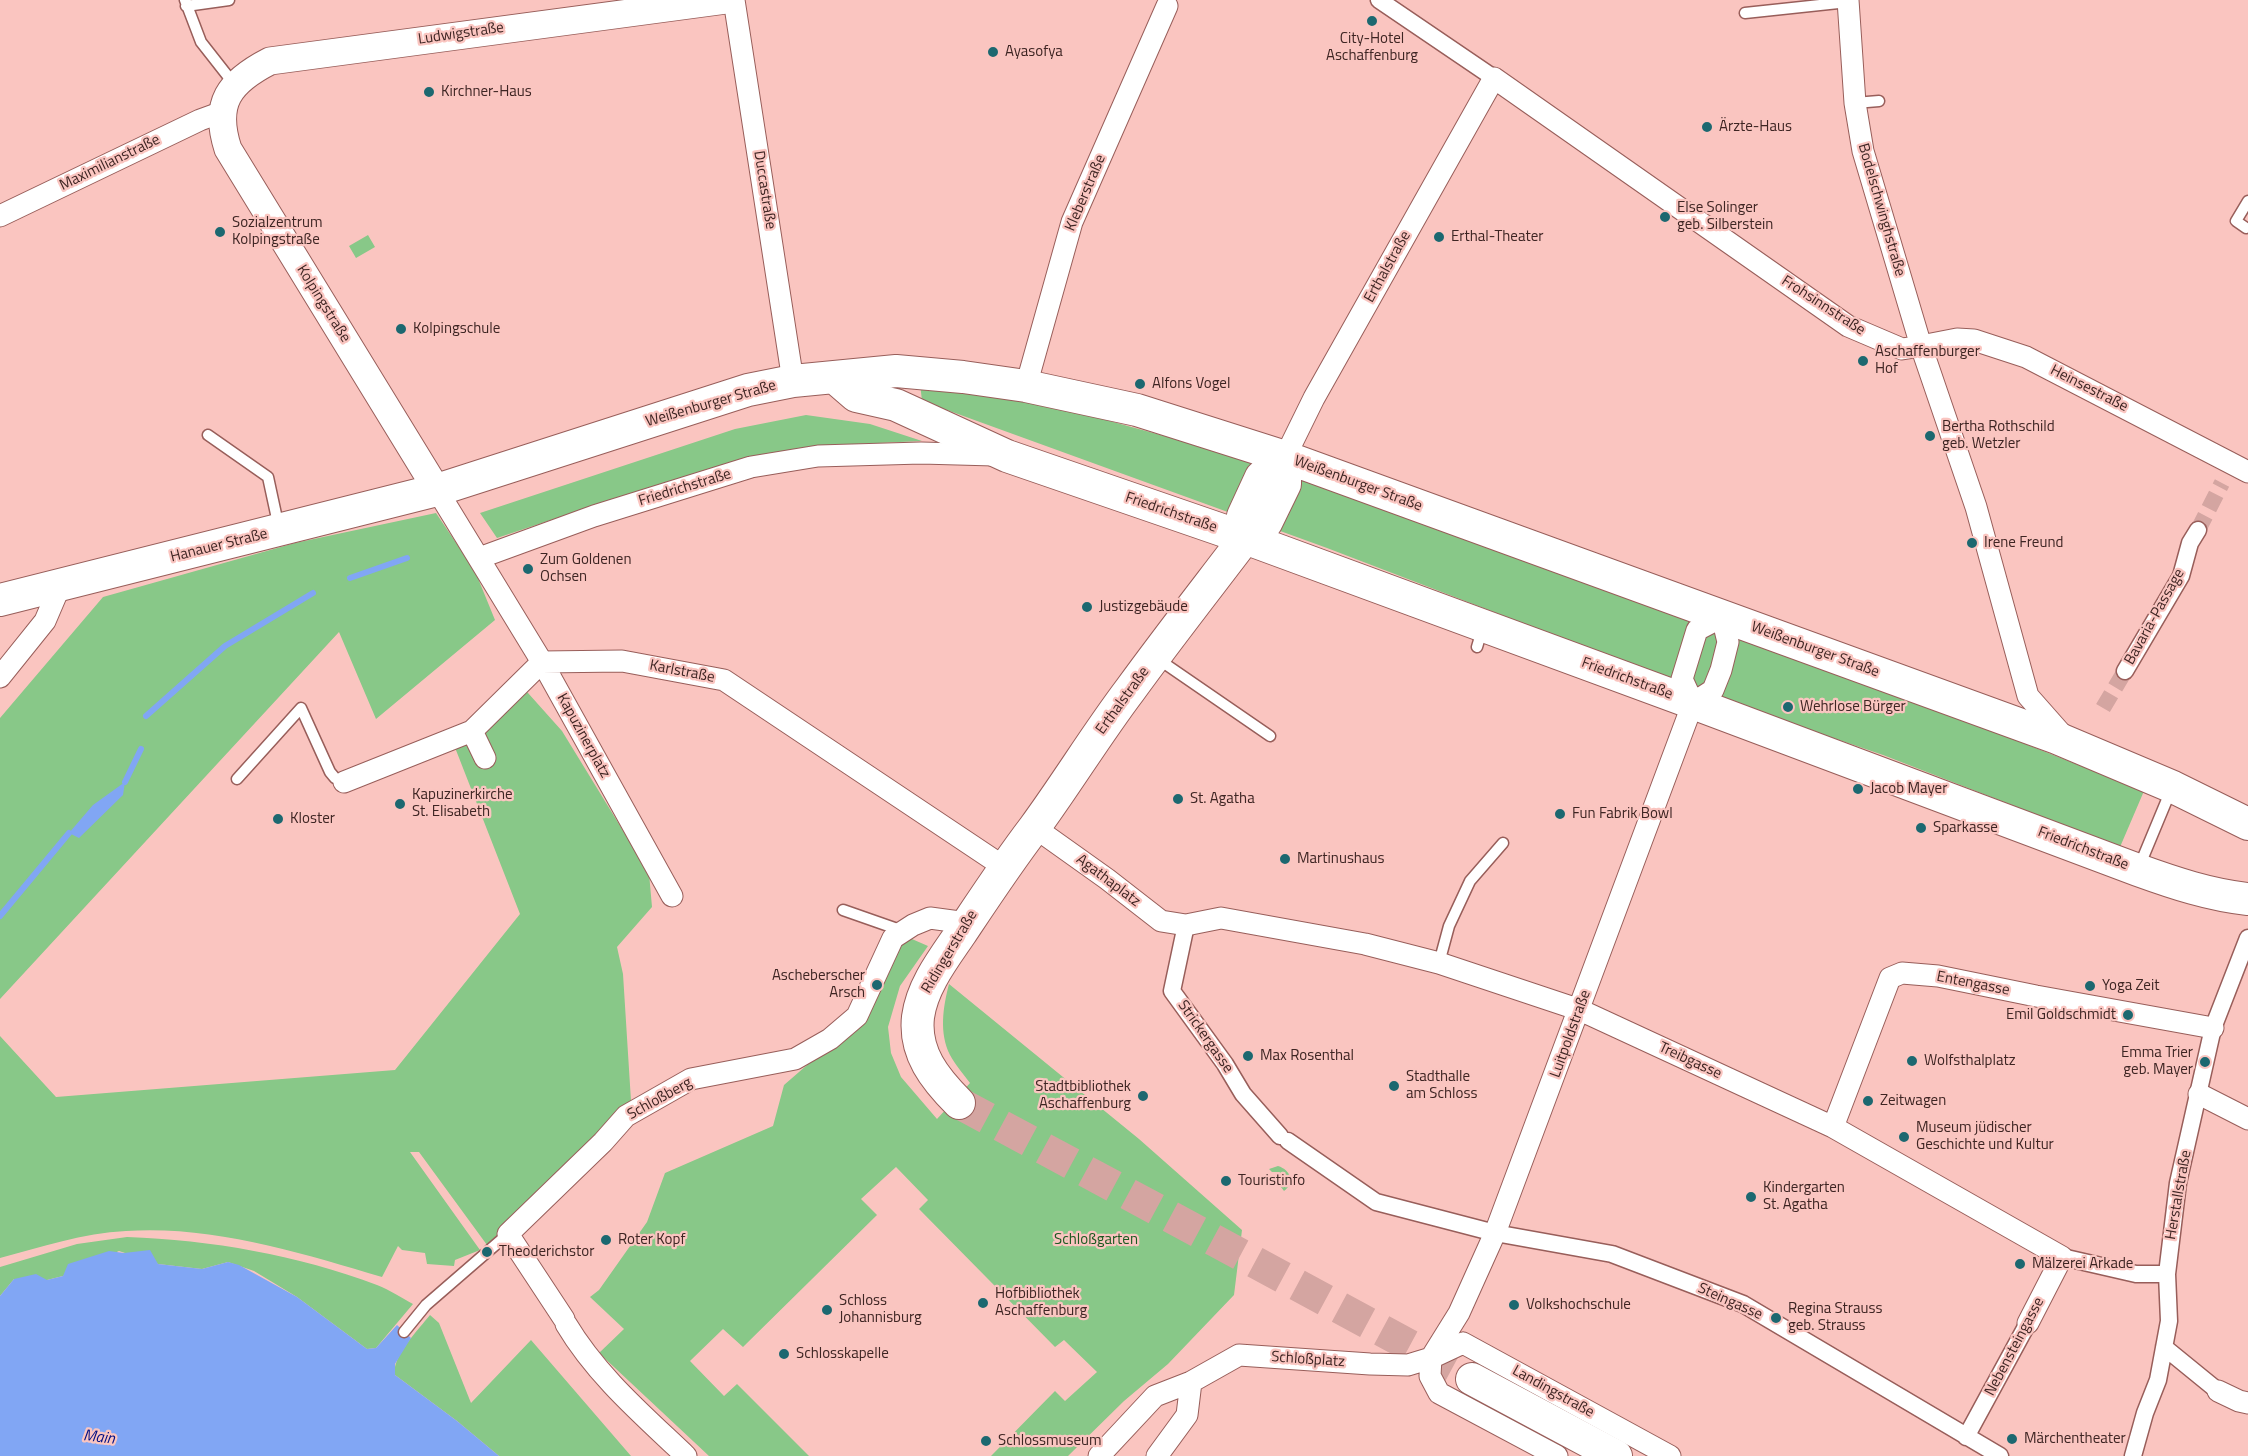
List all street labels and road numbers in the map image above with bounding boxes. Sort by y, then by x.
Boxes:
street label: Ludwigstraße [417,19,505,49]
street label: Maximilianstraße [57,131,163,195]
street label: Bodelschwinghstraße [1853,142,1909,278]
street label: Duccastraße [749,149,779,231]
street label: Kleberstraße [1062,152,1110,234]
street label: Erthalstraße [1361,228,1415,306]
street label: Kolpingstraße [292,262,354,346]
street label: Frohsinnstraße [1778,272,1868,340]
street label: Heinsestraße [2047,362,2131,416]
street label: Weißenburger Straße [644,377,778,431]
street label: Weißenburger Straße [1292,452,1424,516]
street label: Friedrichstraße [637,465,733,511]
street label: Friedrichstraße [1123,489,1219,537]
street label: Hanauer Straße [169,525,269,567]
street label: Bavaria-Passage [2121,566,2189,668]
street label: Weißenburger Straße [1749,618,1881,682]
street label: Friedrichstraße [1579,654,1675,704]
street label: Karlstraße [648,657,716,687]
street label: Erthalstraße [1093,664,1153,738]
street label: Kapuzinerplatz [552,691,614,781]
street label: Friedrichstraße [2035,823,2131,875]
street label: Agathaplatz [1072,851,1144,911]
street label: Ridingerstraße [918,907,982,997]
street label: Entengasse [1935,968,2011,1000]
street label: Luitpoldstraße [1547,988,1595,1080]
street label: Strickergasse [1173,997,1237,1077]
street label: Treibgasse [1656,1039,1724,1083]
street label: Schloßberg [625,1074,695,1124]
street label: Herstallstraße [2162,1149,2196,1241]
street label: Steingasse [1695,1280,1765,1324]
street label: Nebensteingasse [1981,1295,2049,1399]
street label: Schloßplatz [1271,1348,1345,1372]
street label: Landingstraße [1509,1362,1597,1422]

